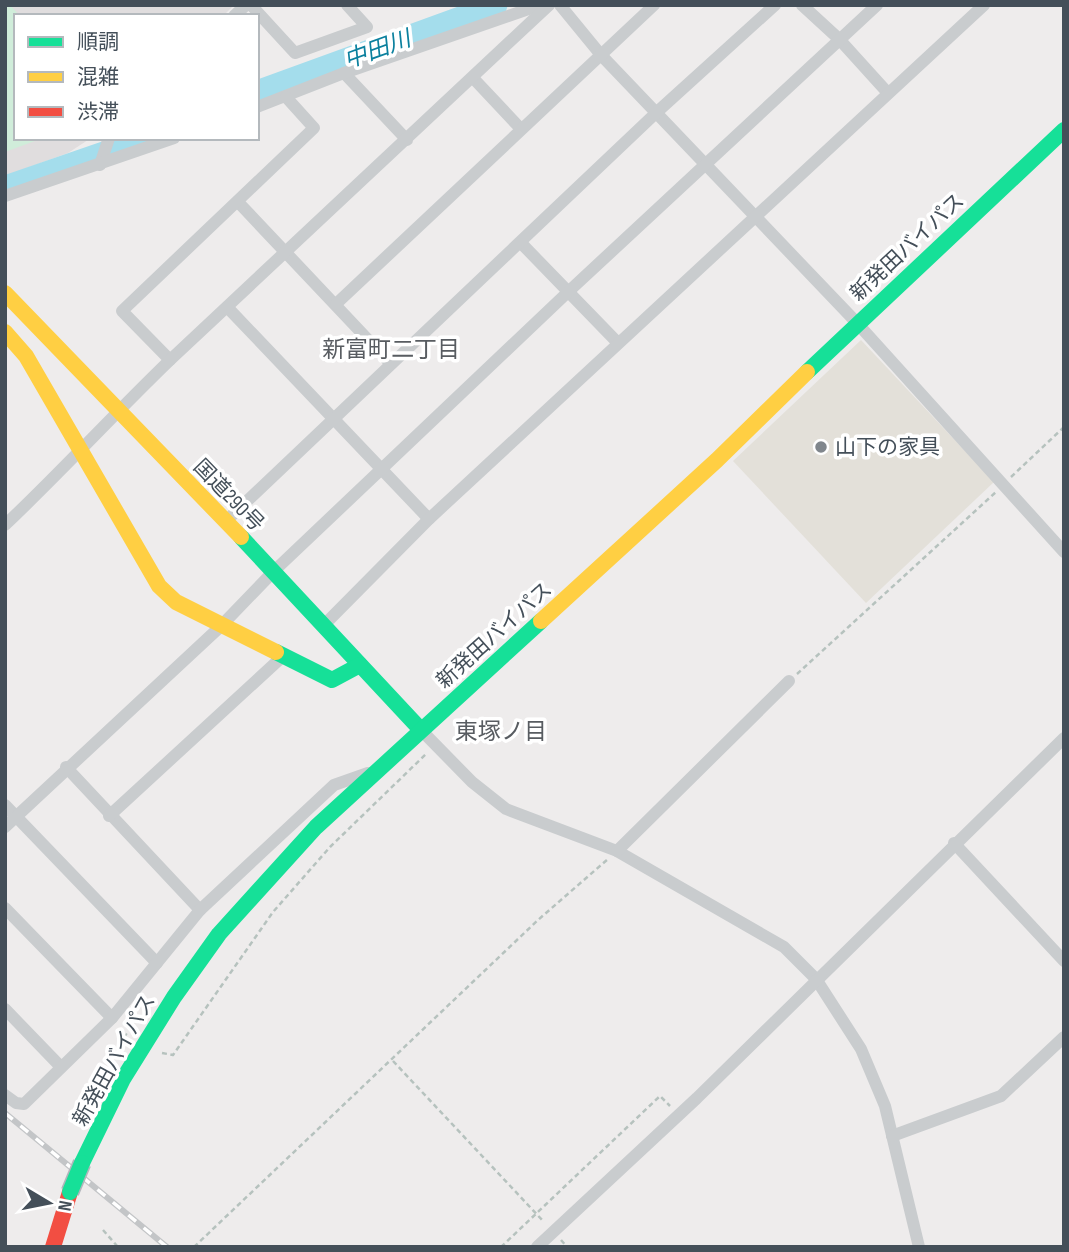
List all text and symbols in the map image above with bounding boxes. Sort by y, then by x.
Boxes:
legend [14,14,259,140]
water label: 中田川 [340,24,417,75]
text: 順調 [77,30,119,55]
text: 混雑 [77,65,119,90]
text: 渋滞 [77,100,119,125]
street label: 新発田バイパス [845,188,969,306]
district label: 新富町二丁目 [322,336,460,364]
place label: 山下の家具 [835,435,940,460]
marker: 山下の家具 [813,439,829,455]
street label: 国道290号 [188,454,269,537]
street label: 新発田バイパス [432,577,557,694]
district label: 東塚ノ目 [455,718,547,746]
street label: 新発田バイパス [68,990,161,1130]
north arrow [14,1168,84,1238]
text: N [52,1199,76,1213]

